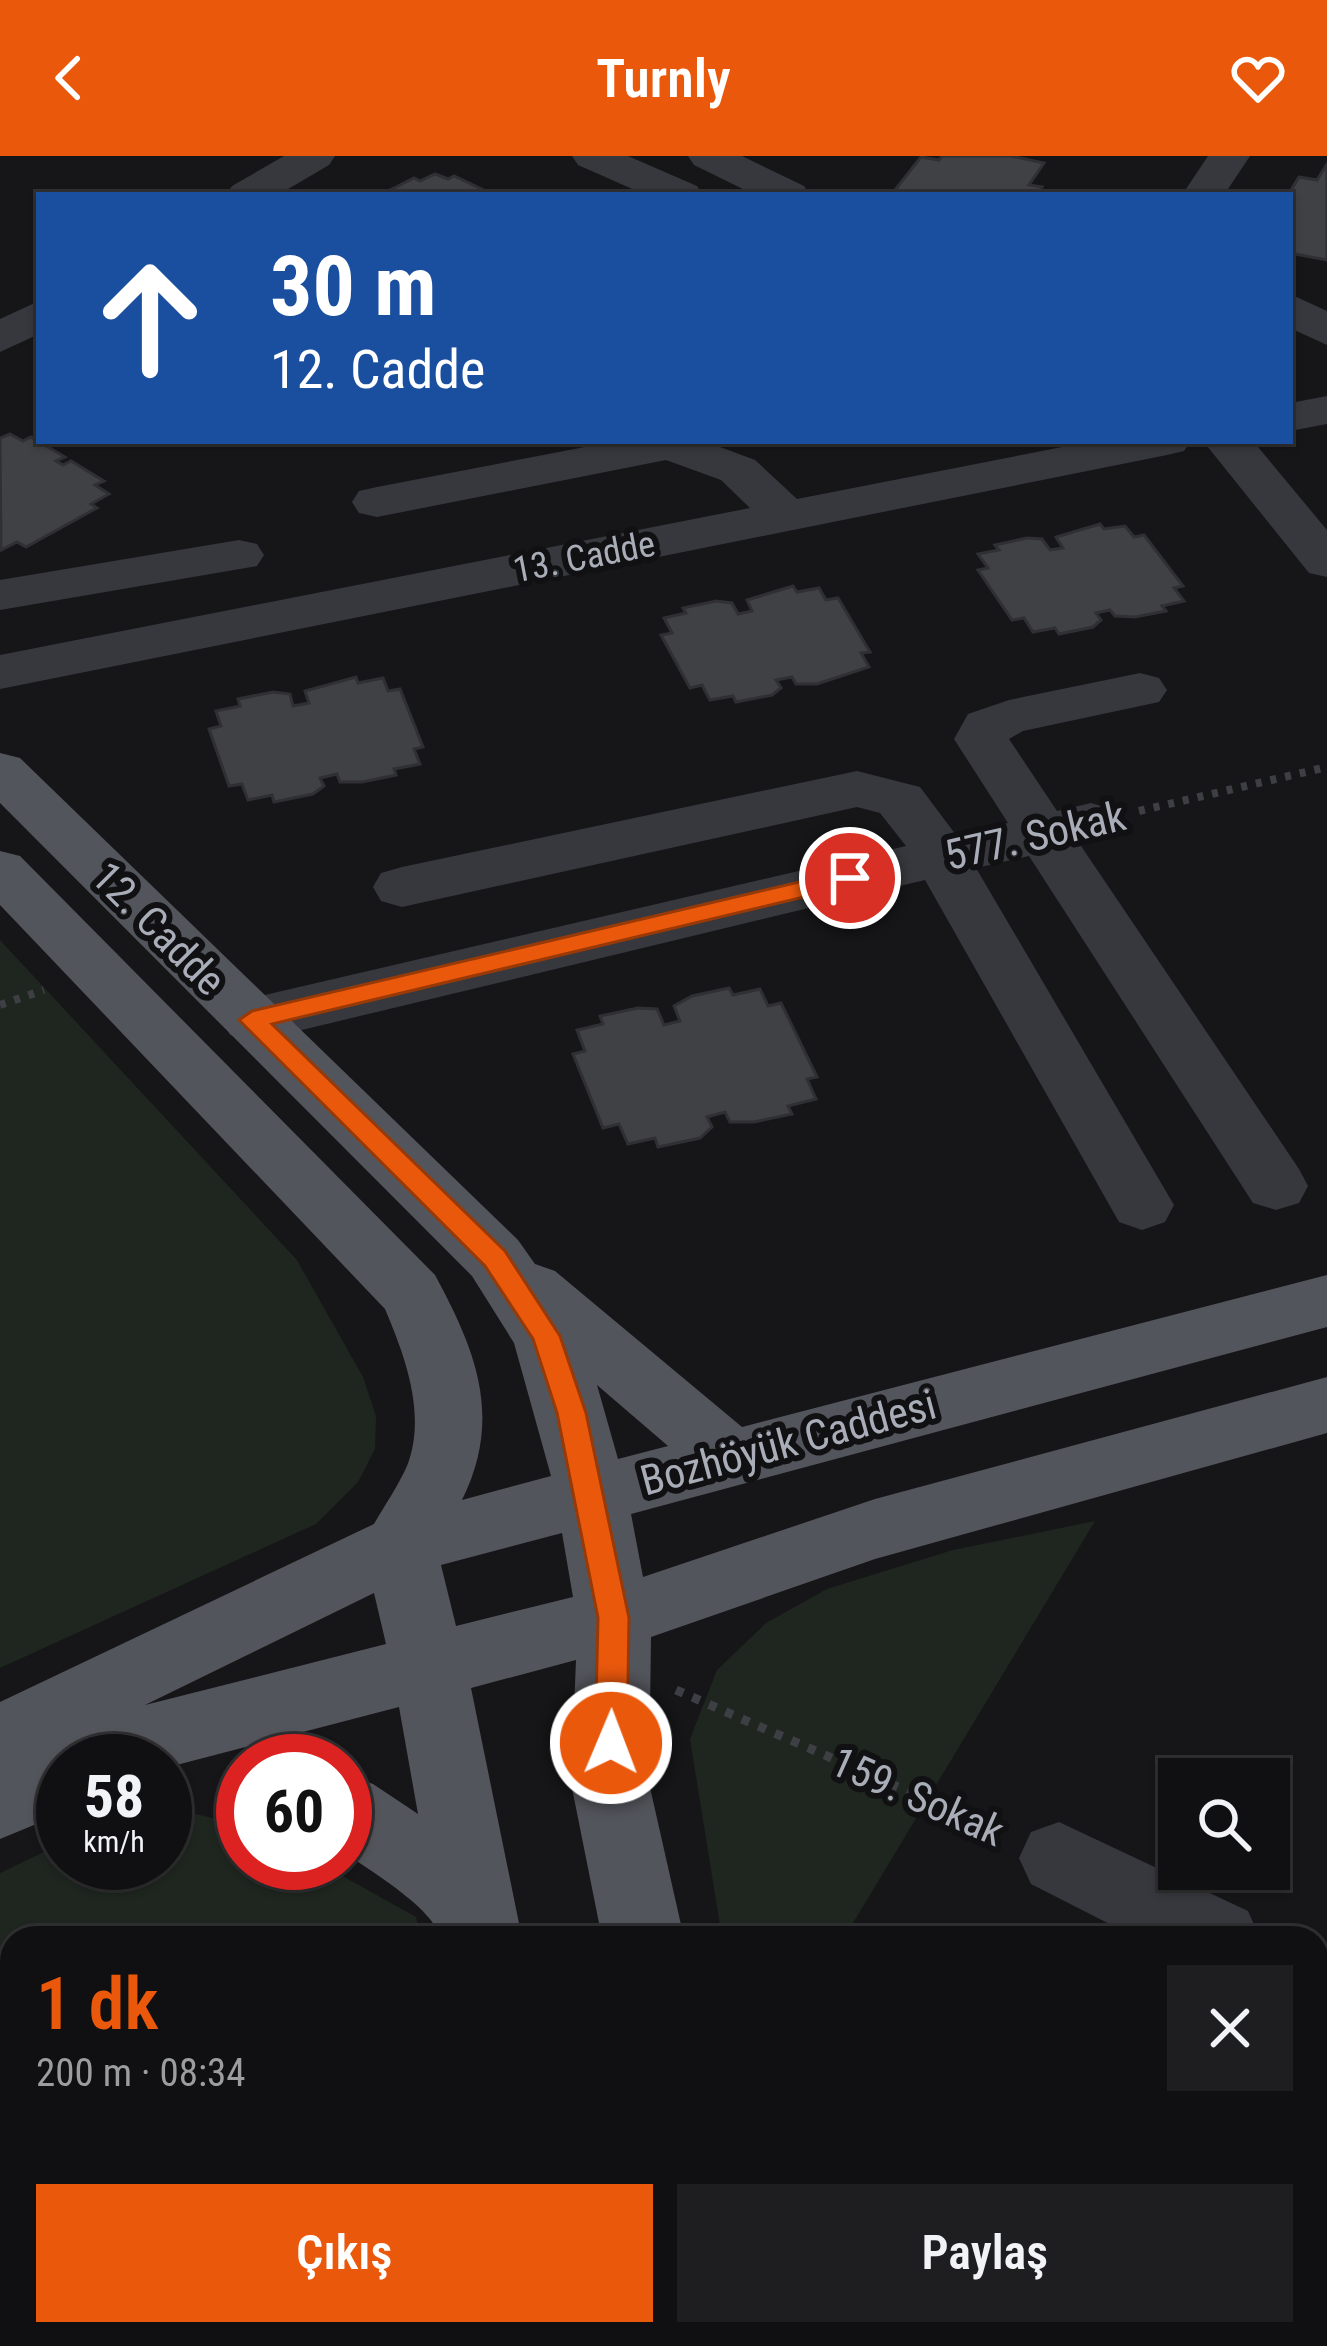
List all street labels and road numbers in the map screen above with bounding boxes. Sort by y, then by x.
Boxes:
street label: 13. Cadde [510,523,659,591]
street label: 577. Sokak [940,791,1130,880]
street label: 12. Cadde [82,852,235,1005]
street label: Bozhöyük Caddesi [635,1380,941,1505]
street label: 159. Sokak [824,1737,1012,1856]

